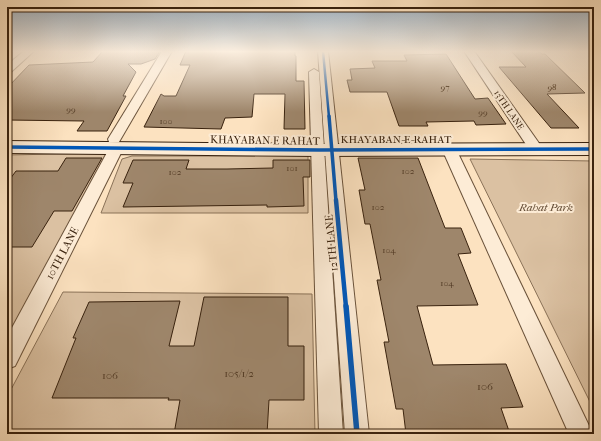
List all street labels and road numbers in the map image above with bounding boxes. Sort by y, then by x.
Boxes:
street label: 13TH LANE [492,88,526,132]
street label: KHAYABAN E RAHAT [210,133,321,148]
street label: KHAYABAN-E-RAHAT [341,133,452,146]
street label: 12TH LANE [323,214,340,272]
street label: 10TH LANE [43,225,82,282]

